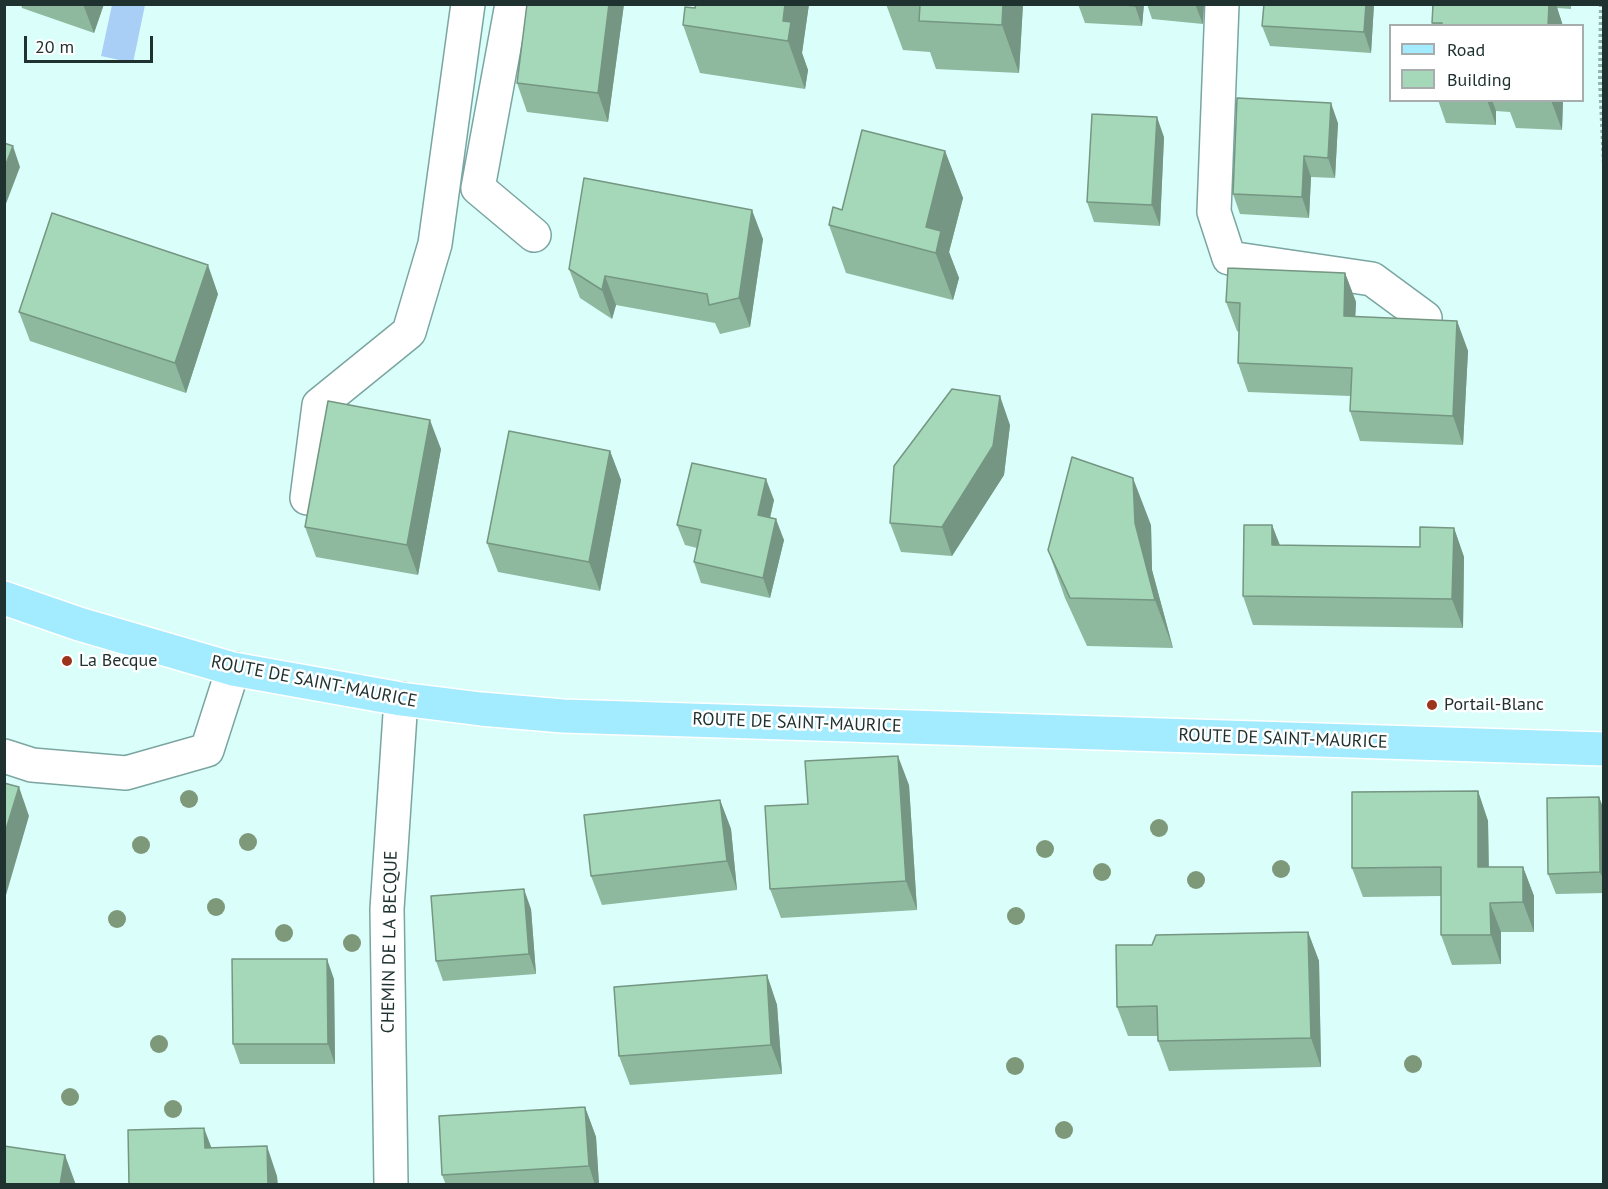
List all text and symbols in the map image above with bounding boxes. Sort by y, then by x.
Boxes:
scale bar [27,24,156,62]
legend [1389,24,1584,102]
text: 20 m [35,35,74,58]
text: Road [1447,38,1485,61]
text: Building [1447,68,1511,91]
place label: La Becque [79,650,157,672]
street label: ROUTE DE SAINT-MAURICE [209,651,419,713]
marker: La Becque [60,654,74,668]
place label: Portail-Blanc [1444,694,1544,716]
marker: Portail-Blanc [1425,698,1439,712]
street label: ROUTE DE SAINT-MAURICE [692,709,902,737]
street label: ROUTE DE SAINT-MAURICE [1178,725,1388,753]
street label: CHEMIN DE LA BECQUE [378,850,402,1034]

